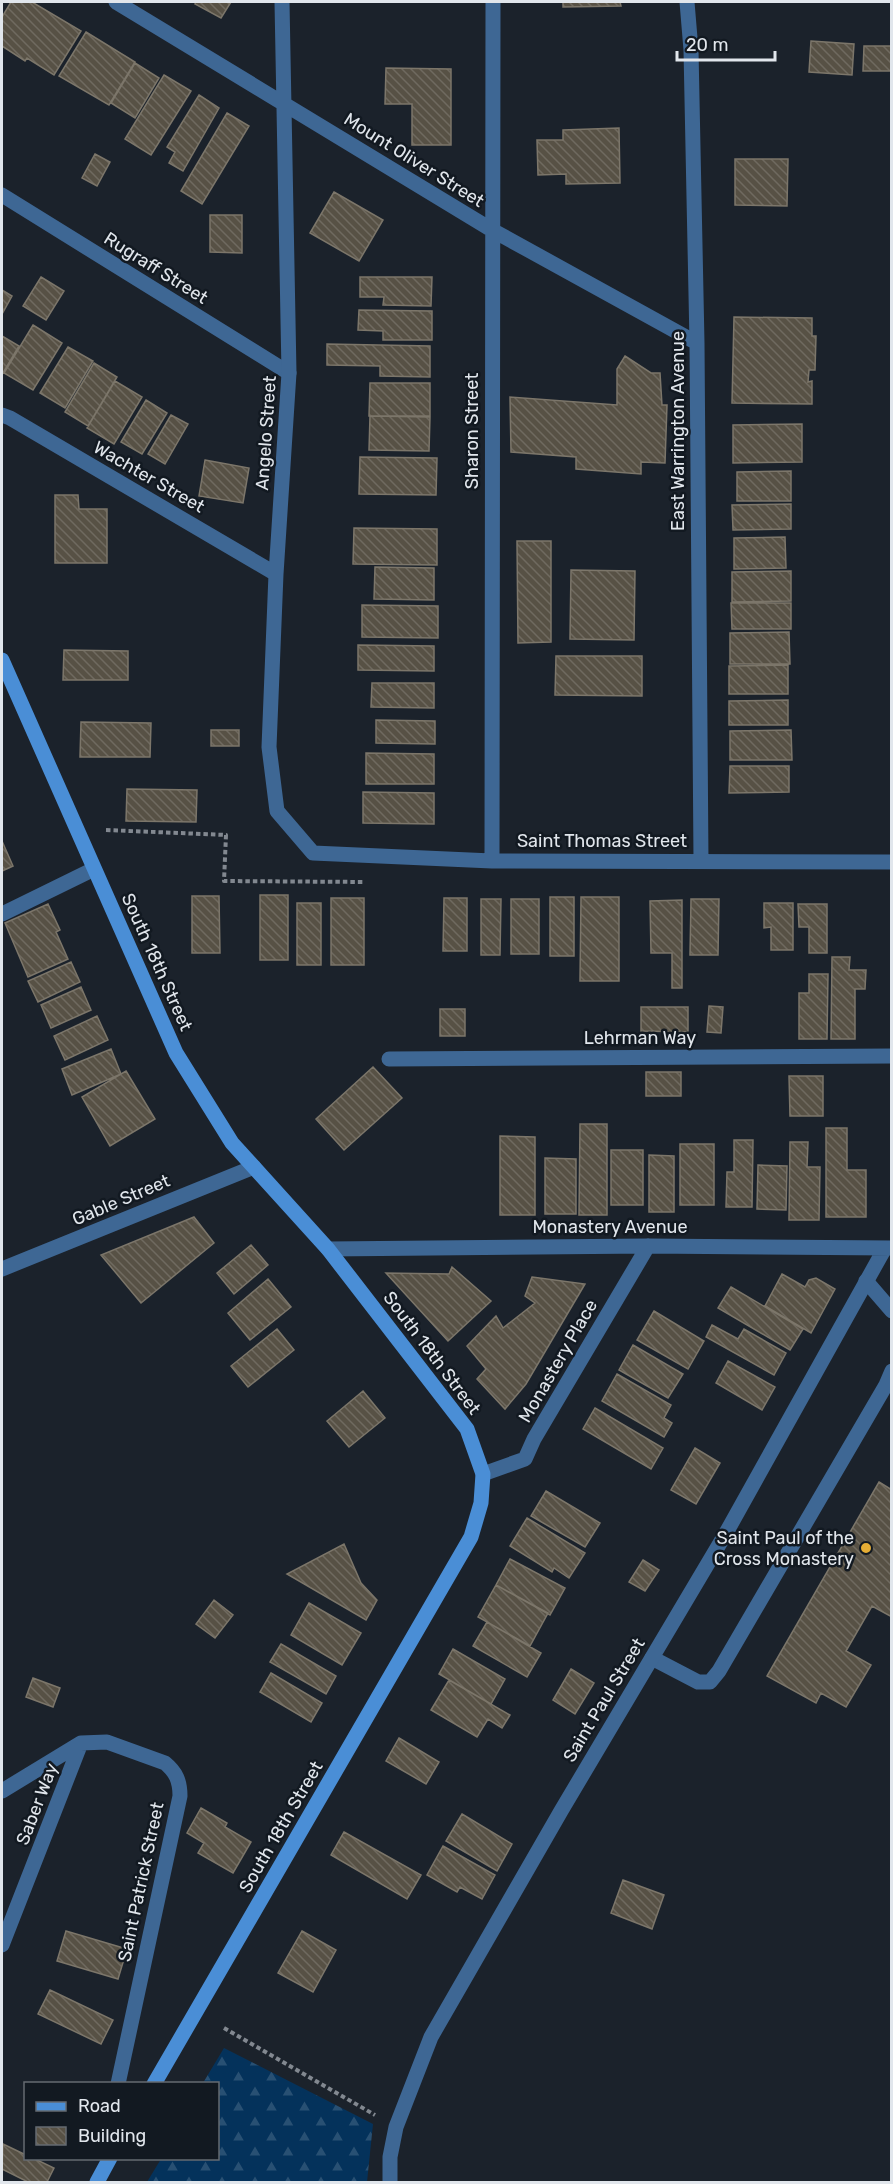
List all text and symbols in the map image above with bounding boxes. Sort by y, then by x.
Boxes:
scale bar [677,24,774,62]
text: 20 m [686,34,728,56]
street label: Mount Oliver Street [340,108,488,212]
street label: Rugraff Street [100,227,212,309]
street label: East Warrington Avenue [667,331,689,531]
street label: Sharon Street [461,373,483,489]
street label: Angelo Street [251,375,281,491]
street label: Wachter Street [89,436,209,518]
street label: Saint Thomas Street [517,830,687,852]
street label: South 18th Street [117,890,197,1034]
street label: Lehrman Way [584,1027,696,1049]
street label: Gable Street [69,1170,173,1230]
street label: Monastery Avenue [532,1216,688,1238]
street label: South 18th Street [379,1287,485,1419]
street label: Monastery Place [514,1296,602,1426]
place label: Saint Paul of the Cross Monastery [714,1527,854,1570]
marker: Saint Paul of the Cross Monastery [859,1541,873,1555]
street label: Saint Paul Street [558,1634,650,1766]
street label: South 18th Street [234,1757,328,1897]
street label: Saber Way [11,1760,63,1848]
street label: Saint Patrick Street [113,1800,169,1964]
legend [24,2082,219,2160]
text: Road [78,2095,121,2117]
text: Building [78,2125,146,2147]

